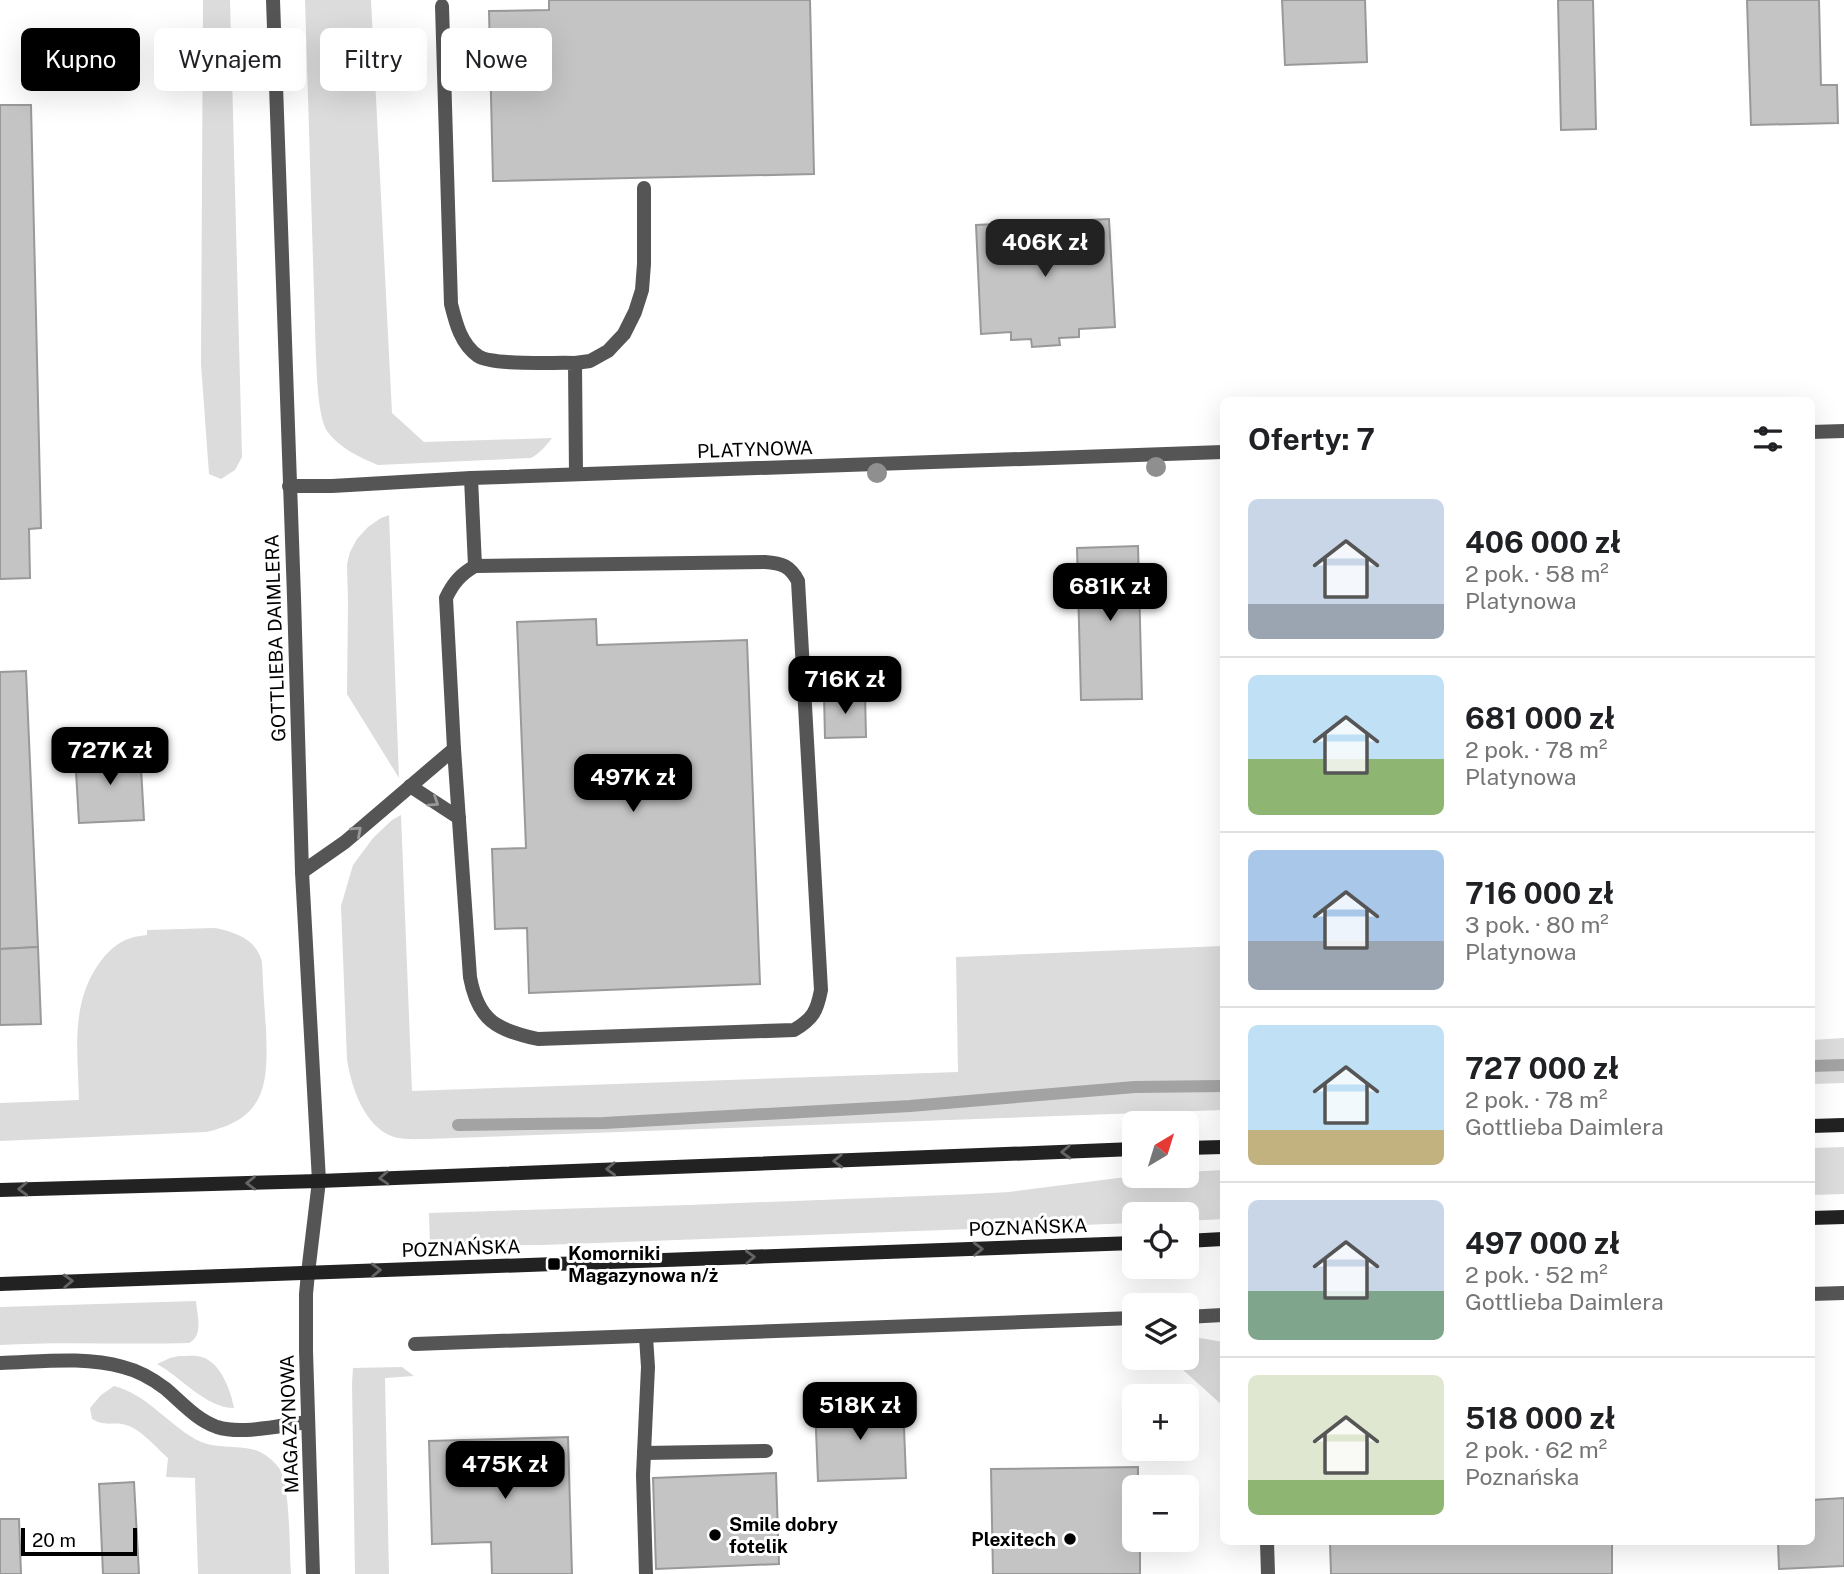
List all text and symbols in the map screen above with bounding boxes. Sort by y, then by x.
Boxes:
chip: Kupno [21,28,140,91]
chip: Wynajem [154,28,306,91]
chip: Filtry [320,28,427,91]
chip: Nowe [441,28,552,91]
pin: 406K zł [980,219,1110,279]
text: 406K zł [1002,228,1088,255]
icon: filters [1749,420,1787,458]
text: Oferty: 7 [1248,421,1375,457]
street label: PLATYNOWA [697,436,813,462]
text: 406 000 zł [1465,524,1621,560]
icon: home [1304,527,1388,611]
street label: GOTTLIEBA DAIMLERA [260,534,290,742]
text: 2 pok. · 58 m² [1465,560,1609,587]
pin: 681K zł [1045,564,1175,623]
text: 681K zł [1069,572,1151,599]
text: Platynowa [1465,587,1576,614]
pin: 716K zł [780,656,910,716]
text: 716K zł [804,665,886,692]
text: 681 000 zł [1465,700,1615,736]
icon: home [1304,703,1388,787]
pin: 727K zł [45,728,175,787]
text: 727K zł [67,736,153,763]
text: 2 pok. · 78 m² [1465,736,1607,763]
pin: 497K zł [568,754,698,814]
text: 497K zł [590,763,676,790]
text: Platynowa [1465,763,1576,790]
one-way arrow [427,794,440,807]
one-way arrow [348,827,361,839]
text: 716 000 zł [1465,875,1614,911]
icon: home [1304,878,1388,962]
text: 3 pok. · 80 m² [1465,911,1609,938]
text: Platynowa [1465,938,1576,965]
text: 727 000 zł [1465,1050,1619,1086]
icon: home [1304,1053,1388,1137]
text: 2 pok. · 78 m² [1465,1086,1607,1113]
north arrow [1122,1111,1199,1188]
map controls [1122,1111,1199,1552]
text: Gottlieba Daimlera [1465,1113,1664,1140]
one-way arrow [1060,1144,1071,1159]
one-way arrow [833,1153,844,1168]
one-way arrow [605,1162,616,1177]
one-way arrow [378,1171,389,1186]
one-way arrow [245,1175,255,1191]
one-way arrow [18,1181,28,1197]
button: locate [1122,1202,1199,1279]
street label: POZNAŃSKA [968,1214,1088,1240]
text: 497 000 zł [1465,1225,1620,1261]
icon: home [1304,1228,1388,1312]
street label: POZNAŃSKA [401,1235,521,1261]
one-way arrow [972,1241,983,1256]
place label: Komorniki Magazynowa n/ż [568,1242,718,1286]
one-way arrow [745,1250,756,1265]
marker: Komorniki Magazynowa n/ż [546,1256,562,1272]
text: 2 pok. · 52 m² [1465,1261,1608,1288]
one-way arrow [371,1263,382,1278]
one-way arrow [63,1274,74,1289]
text: Gottlieba Daimlera [1465,1288,1664,1315]
button: layers [1122,1293,1199,1370]
street label: MAGAZYNOWA [276,1354,302,1494]
pin: 518K zł [795,1382,925,1442]
button: + [1122,1384,1199,1461]
text: 518K zł [819,1391,901,1418]
text: 518 000 zł [1465,1400,1616,1436]
icon: home [1304,1403,1388,1487]
text: 2 pok. · 62 m² [1465,1436,1607,1463]
pin: 475K zł [440,1442,570,1501]
text: 475K zł [462,1450,548,1477]
text: Poznańska [1465,1463,1579,1490]
button: − [1122,1475,1199,1552]
place label: Smile dobry fotelik [729,1513,838,1557]
scale bar [21,1525,136,1557]
marker: Smile dobry fotelik [707,1527,723,1543]
place label: Plexitech [971,1528,1056,1550]
text: 20 m [32,1529,76,1551]
marker: Plexitech [1062,1531,1078,1547]

